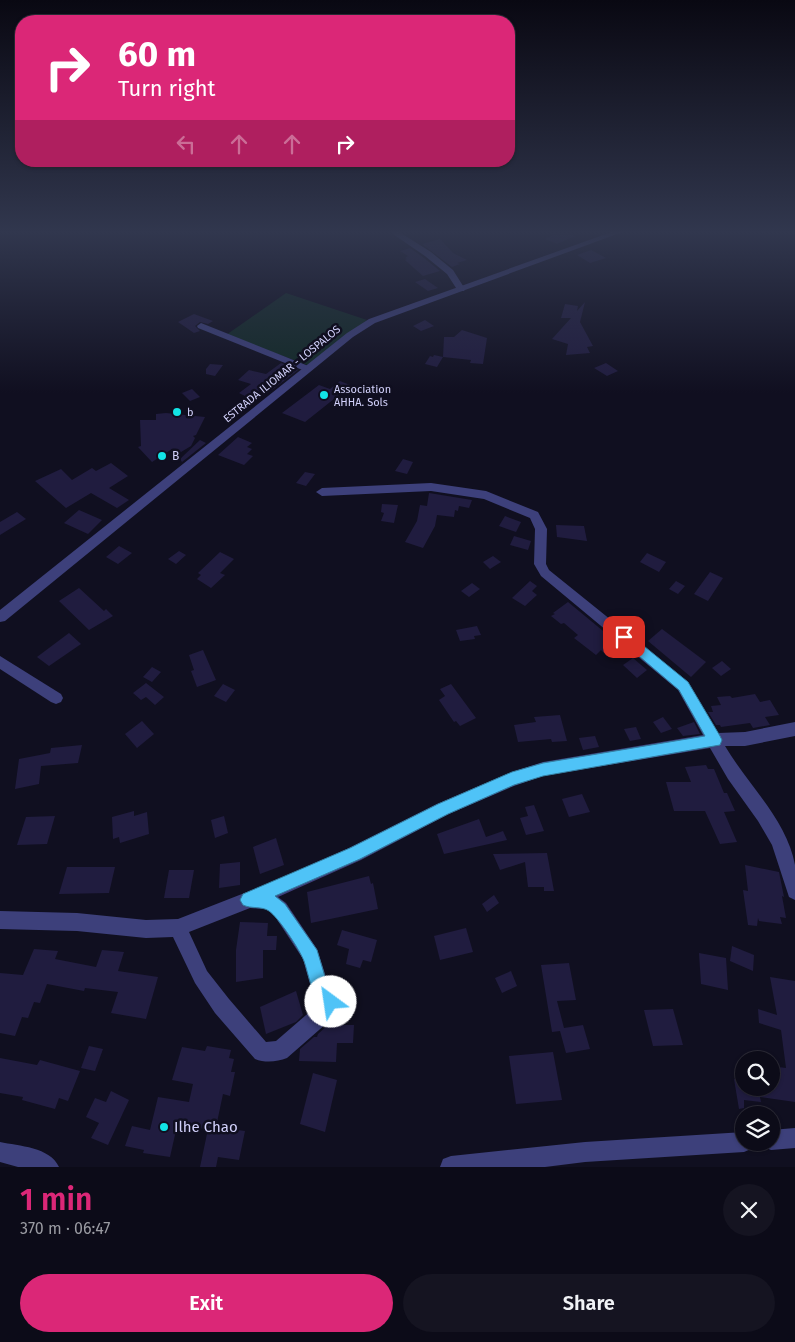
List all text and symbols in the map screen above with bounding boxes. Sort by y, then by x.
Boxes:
text: 60 m [118,33,196,75]
icon: right [35,35,100,100]
text: Turn right [118,75,215,102]
icon: left [172,130,200,158]
icon: ahead [225,130,253,158]
icon: ahead [278,130,306,158]
icon: right [331,130,359,158]
street label: ESTRADA ILIOMAR - LOSPALOS [221,323,343,425]
place label: Association AHHA. Sols [334,383,391,409]
marker: Association AHHA. Sols [318,389,330,401]
marker: b [171,406,183,418]
place label: b [187,406,194,419]
place label: B [172,449,179,463]
marker: B [156,450,168,462]
pin [603,616,645,658]
icon: arrive [610,623,638,651]
position arrow [304,975,356,1027]
map controls [735,1051,780,1151]
button: search [735,1051,780,1096]
button: layers [735,1106,780,1151]
place label: Ilhe Chao [174,1118,238,1136]
marker: Ilhe Chao [158,1121,170,1133]
text: 1 min [20,1182,92,1218]
button: close [723,1184,775,1236]
text: 370 m · 06:47 [20,1219,110,1238]
button: Exit [20,1274,393,1332]
button: Share [403,1274,775,1332]

